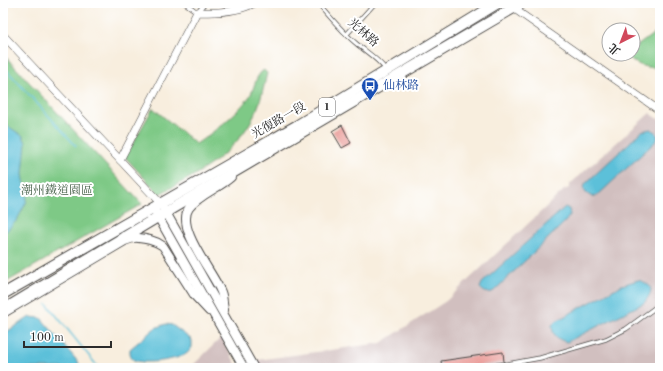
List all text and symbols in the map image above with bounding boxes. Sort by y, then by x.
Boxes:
street label: 光林路 [345,15,382,49]
north arrow [601,22,641,62]
text: 北 [606,41,623,58]
bus stop icon: 仙林路 [360,76,380,101]
place label: 仙林路 [383,78,419,92]
road number: 1 [319,98,335,116]
street label: 光復路一段 [249,99,308,141]
park label: 潮州鐵道園區 [21,183,93,197]
scale bar [24,323,111,349]
text: 100 m [30,332,64,344]

